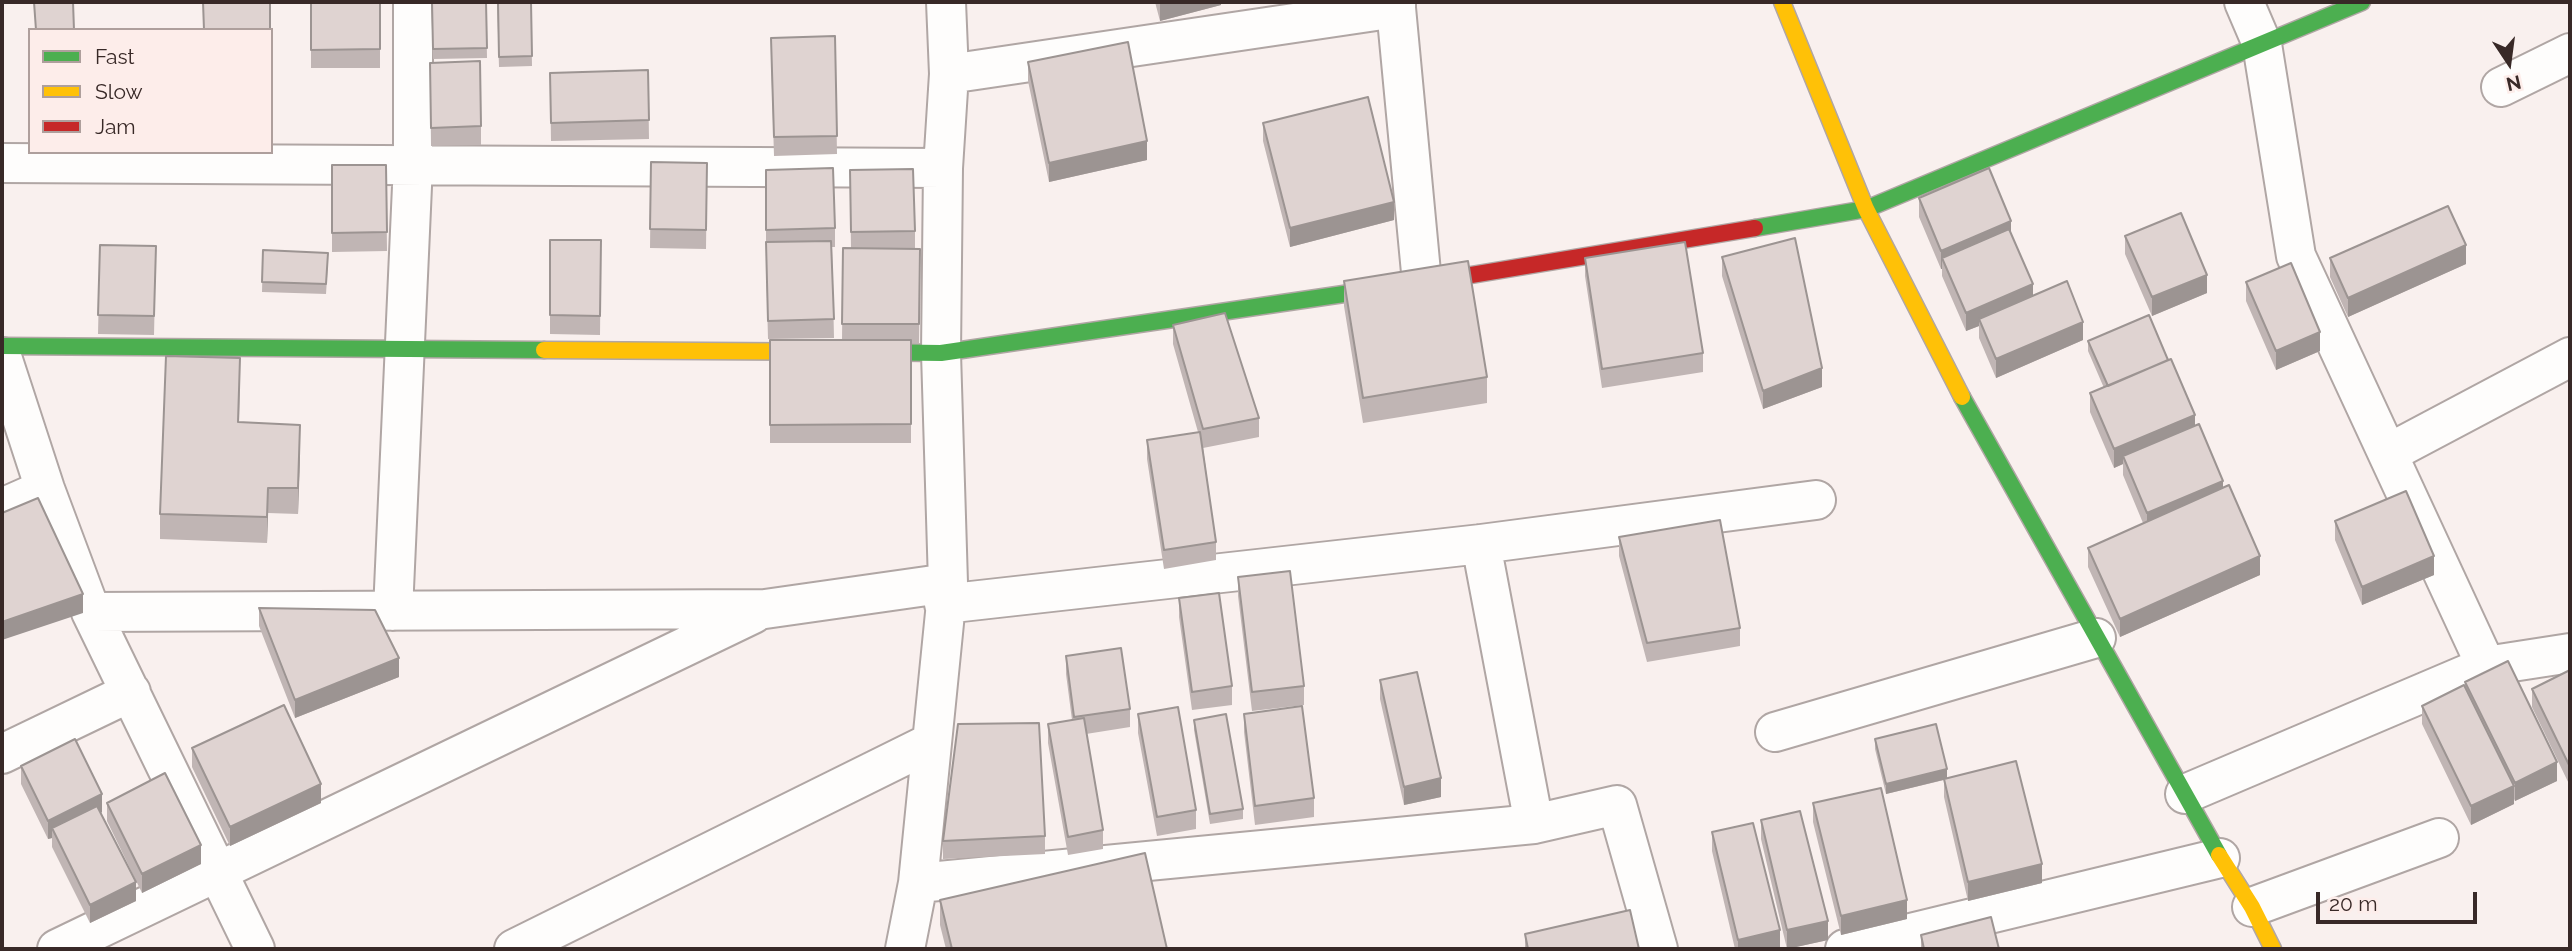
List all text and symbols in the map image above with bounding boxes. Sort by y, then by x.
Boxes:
legend [28,28,273,154]
north arrow [2474,28,2544,98]
text: Fast [95,44,135,69]
text: N [2504,71,2523,96]
text: Slow [95,79,143,104]
text: Jam [95,114,136,139]
scale bar [2320,878,2481,922]
text: 20 m [2329,891,2377,916]

